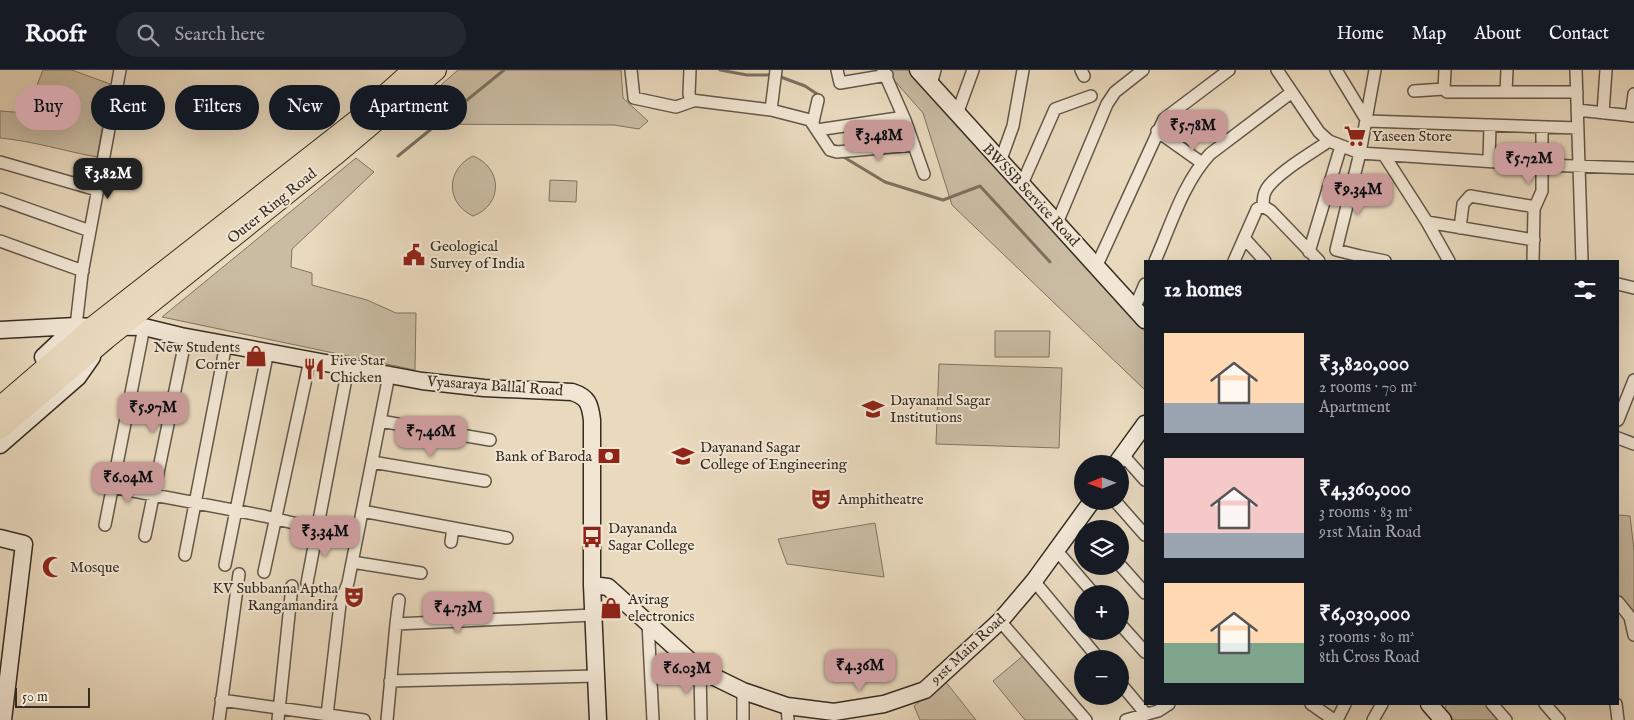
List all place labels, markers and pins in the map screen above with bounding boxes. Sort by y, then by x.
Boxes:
pin: ₹5.78M [1152,109,1234,152]
pin: ₹3.48M [838,119,920,162]
supermarket icon: Yaseen Store [1342,123,1368,149]
place label: Yaseen Store [1372,127,1452,146]
pin: ₹5.72M [1488,142,1570,185]
pin: ₹3.82M [67,158,149,200]
pin: ₹9.34M [1317,174,1399,216]
place label: Geological Survey of India [430,237,525,273]
public building icon: Geological Survey of India [401,242,427,268]
place label: New Students Corner [154,338,240,374]
shop icon: New Students Corner [243,343,269,369]
place label: Five Star Chicken [330,351,386,387]
restaurant icon: Five Star Chicken [301,356,327,382]
place label: Dayanand Sagar Institutions [890,391,991,427]
pin: ₹5.97M [112,392,194,434]
school or university icon: Dayanand Sagar Institutions [860,396,886,422]
pin: ₹7.46M [390,416,472,458]
place label: Dayanand Sagar College of Engineering [700,438,848,474]
bank icon: Bank of Baroda [596,443,622,469]
school or university icon: Dayanand Sagar College of Engineering [670,443,696,469]
place label: Bank of Baroda [495,447,593,466]
pin: ₹6.04M [87,462,169,504]
theatre icon: Amphitheatre [808,486,834,512]
place label: Amphitheatre [837,490,924,509]
pin: ₹3.34M [284,516,366,558]
place label: Dayananda Sagar College [608,519,694,555]
bus stop icon: Dayananda Sagar College [579,524,605,550]
mosque icon: Mosque [40,554,66,580]
place label: Mosque [70,558,120,577]
place label: KV Subbanna Aptha Rangamandira [213,579,339,615]
theatre icon: KV Subbanna Aptha Rangamandira [341,584,367,610]
place label: Avirag electronics [627,590,695,626]
pin: ₹4.73M [417,592,499,634]
shop icon: Avirag electronics [598,595,624,621]
pin: ₹4.36M [819,650,901,692]
pin: ₹6.03M [646,652,728,695]

